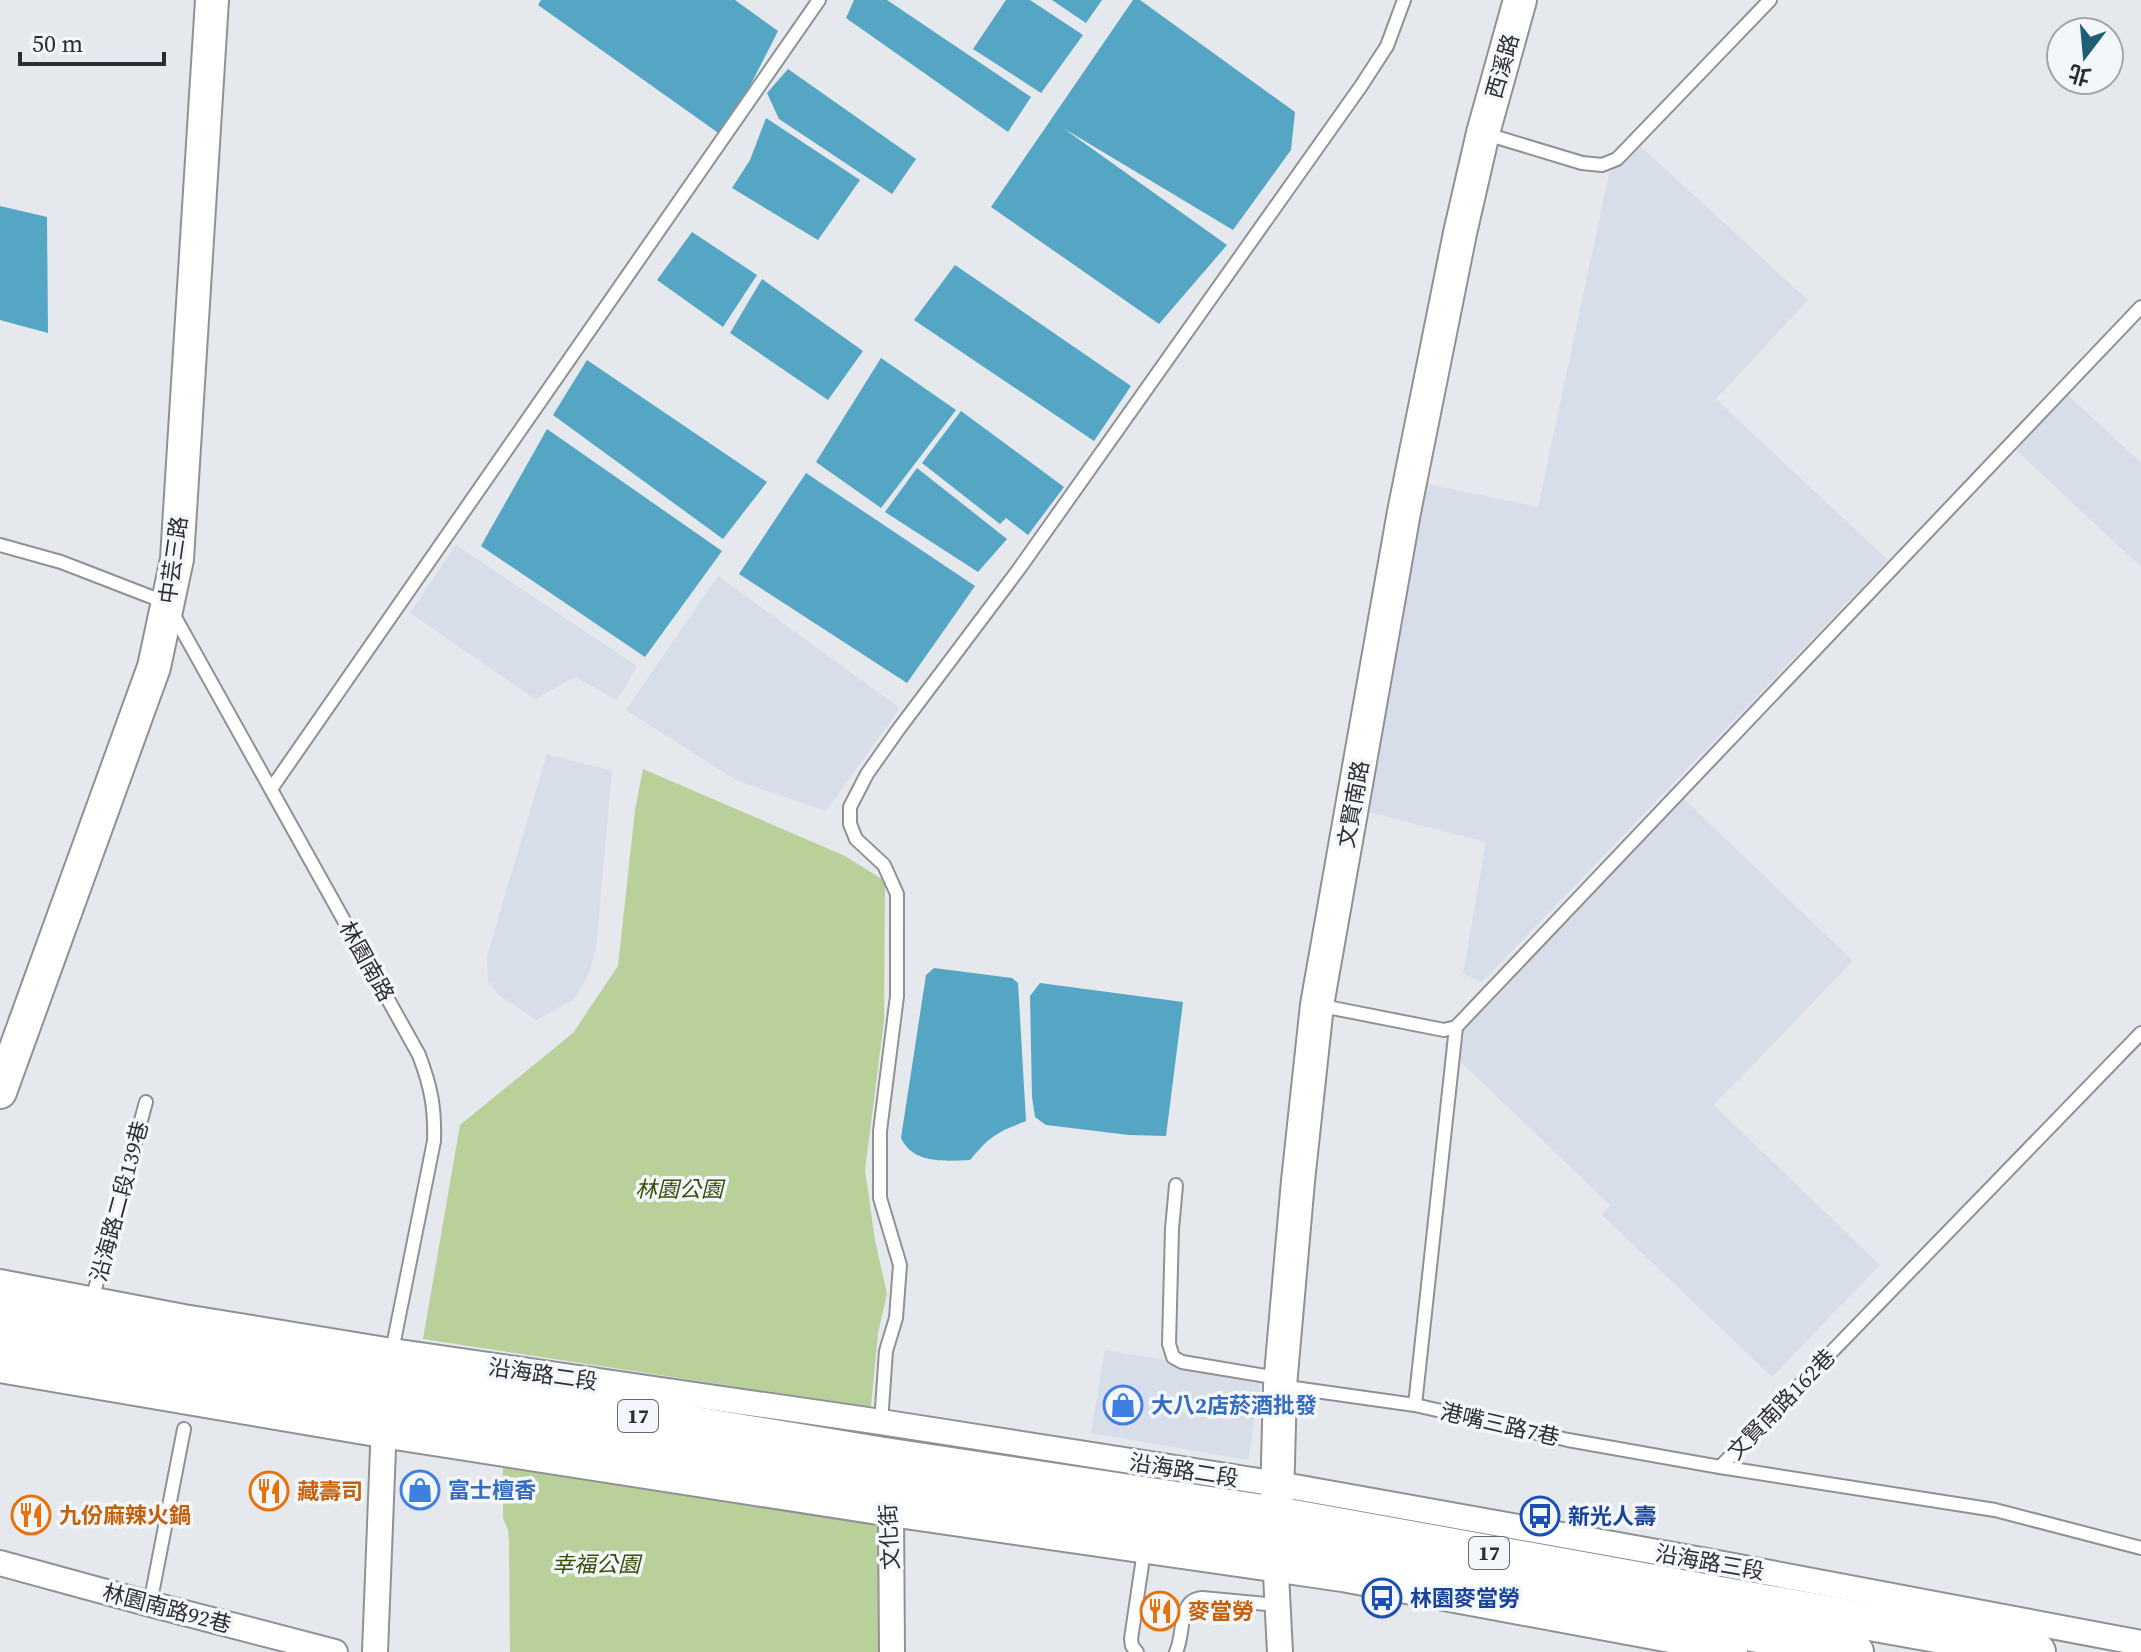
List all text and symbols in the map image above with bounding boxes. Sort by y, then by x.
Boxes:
scale bar [20,16,164,66]
north arrow [2045,16,2125,96]
text: 50 m [32,27,83,60]
street label: 西溪路 [1478,30,1526,102]
text: 北 [2065,58,2094,93]
street label: 中芸三路 [152,514,194,606]
street label: 文賢南路 [1331,758,1375,850]
street label: 林園南路 [333,915,401,1007]
street label: 沿海路二段139巷 [83,1117,155,1285]
park label: 林園公園 [635,1174,726,1204]
street label: 文賢南路162巷 [1721,1342,1841,1466]
street label: 沿海路二段 [486,1351,600,1397]
shop icon: 大八2店菸酒批發 [1102,1384,1144,1426]
place label: 大八2店菸酒批發 [1151,1390,1317,1420]
street label: 港嘴三路7巷 [1438,1396,1562,1452]
road number: 17 [618,1400,658,1432]
street label: 沿海路二段 [1127,1447,1241,1493]
shop icon: 富士檀香 [399,1469,441,1511]
restaurant icon: 藏壽司 [248,1470,290,1512]
place label: 富士檀香 [448,1475,536,1505]
place label: 藏壽司 [297,1476,363,1506]
restaurant icon: 九份麻辣火鍋 [10,1494,52,1536]
bus stop icon: 新光人壽 [1519,1495,1561,1537]
place label: 九份麻辣火鍋 [59,1500,191,1530]
place label: 新光人壽 [1568,1501,1656,1531]
street label: 文化街 [872,1503,906,1571]
road number: 17 [1469,1537,1509,1569]
street label: 沿海路三段 [1653,1538,1767,1586]
park label: 幸福公園 [552,1549,643,1579]
street label: 林園南路92巷 [99,1576,235,1640]
bus stop icon: 林園麥當勞 [1361,1577,1403,1619]
place label: 林園麥當勞 [1410,1583,1520,1613]
restaurant icon: 麥當勞 [1139,1590,1181,1632]
place label: 麥當勞 [1188,1596,1254,1626]

